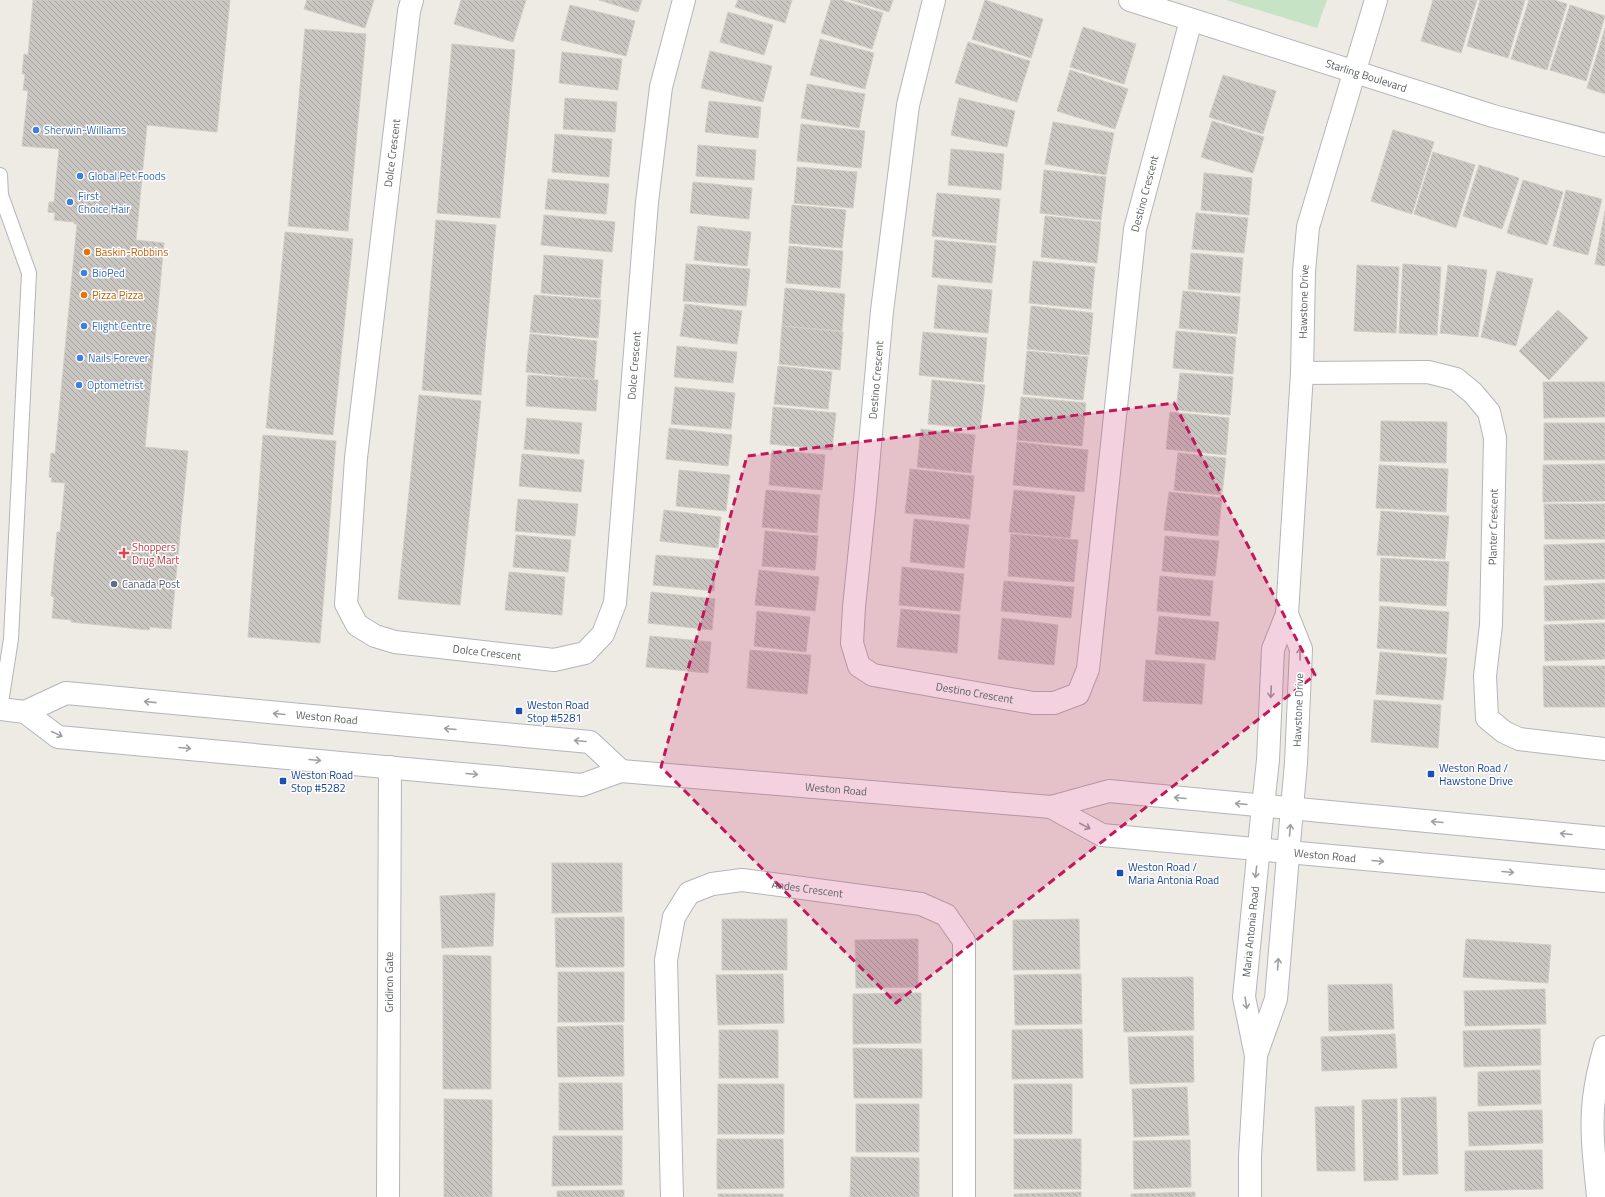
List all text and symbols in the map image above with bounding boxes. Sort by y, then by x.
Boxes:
street label: Starling Boulevard [1323,55,1409,96]
street label: Dolce Crescent [380,118,404,188]
place label: Sherwin-Williams [44,122,126,138]
marker: Sherwin-Williams [31,125,41,135]
street label: Destino Crescent [1127,153,1162,234]
place label: Global Pet Foods [88,168,166,184]
marker: Global Pet Foods [75,171,85,181]
place label: First Choice Hair [78,188,130,217]
marker: First Choice Hair [65,197,75,207]
place label: Baskin-Robbins [95,244,168,260]
marker: Baskin-Robbins [82,247,92,257]
street label: Hawstone Drive [1295,263,1313,339]
place label: BioPed [92,265,125,281]
marker: BioPed [79,268,89,278]
place label: Pizza Pizza [92,287,144,303]
marker: Pizza Pizza [79,290,89,300]
place label: Flight Centre [92,318,151,334]
marker: Flight Centre [79,321,89,331]
street label: Dolce Crescent [623,331,645,400]
street label: Destino Crescent [865,340,887,420]
place label: Nails Forever [88,350,149,366]
marker: Nails Forever [75,353,85,363]
place label: Optometrist [87,377,144,393]
marker: Optometrist [74,380,84,390]
street label: Planter Crescent [1484,489,1502,565]
place label: Shoppers Drug Mart [132,539,179,568]
marker: Shoppers Drug Mart [119,548,129,558]
place label: Canada Post [122,576,180,592]
marker: Canada Post [109,579,119,589]
street label: Dolce Crescent [452,641,522,664]
one-way arrow [1296,648,1304,661]
street label: Hawstone Drive [1289,672,1307,747]
street label: Destino Crescent [934,678,1015,707]
one-way arrow [1267,685,1275,698]
place label: Weston Road Stop #5281 [527,697,589,726]
one-way arrow [144,698,157,705]
marker: Weston Road Stop #5281 [514,706,524,716]
street label: Weston Road [295,707,359,728]
one-way arrow [273,710,286,717]
one-way arrow [444,726,457,733]
one-way arrow [51,731,63,738]
one-way arrow [574,737,587,745]
one-way arrow [178,744,191,752]
one-way arrow [308,756,321,763]
place label: Weston Road / Hawstone Drive [1439,760,1513,789]
place label: Weston Road Stop #5282 [291,767,353,796]
marker: Weston Road / Hawstone Drive [1426,769,1436,779]
one-way arrow [465,771,478,778]
marker: Weston Road Stop #5282 [278,776,288,786]
street label: Weston Road [804,778,868,800]
one-way arrow [1174,794,1187,802]
one-way arrow [1235,800,1248,807]
one-way arrow [1431,818,1444,826]
one-way arrow [1079,823,1091,830]
one-way arrow [1286,824,1293,837]
one-way arrow [1560,831,1573,838]
street label: Weston Road [1293,845,1357,866]
one-way arrow [1371,857,1384,864]
place label: Weston Road / Maria Antonia Road [1128,859,1219,888]
one-way arrow [1252,866,1260,879]
marker: Weston Road / Maria Antonia Road [1115,868,1125,878]
one-way arrow [1501,869,1514,876]
street label: Andes Crescent [771,876,844,901]
street label: Maria Antonia Road [1238,885,1263,978]
street label: Gridiron Gate [381,951,397,1012]
one-way arrow [1275,958,1282,971]
one-way arrow [1242,996,1250,1009]

